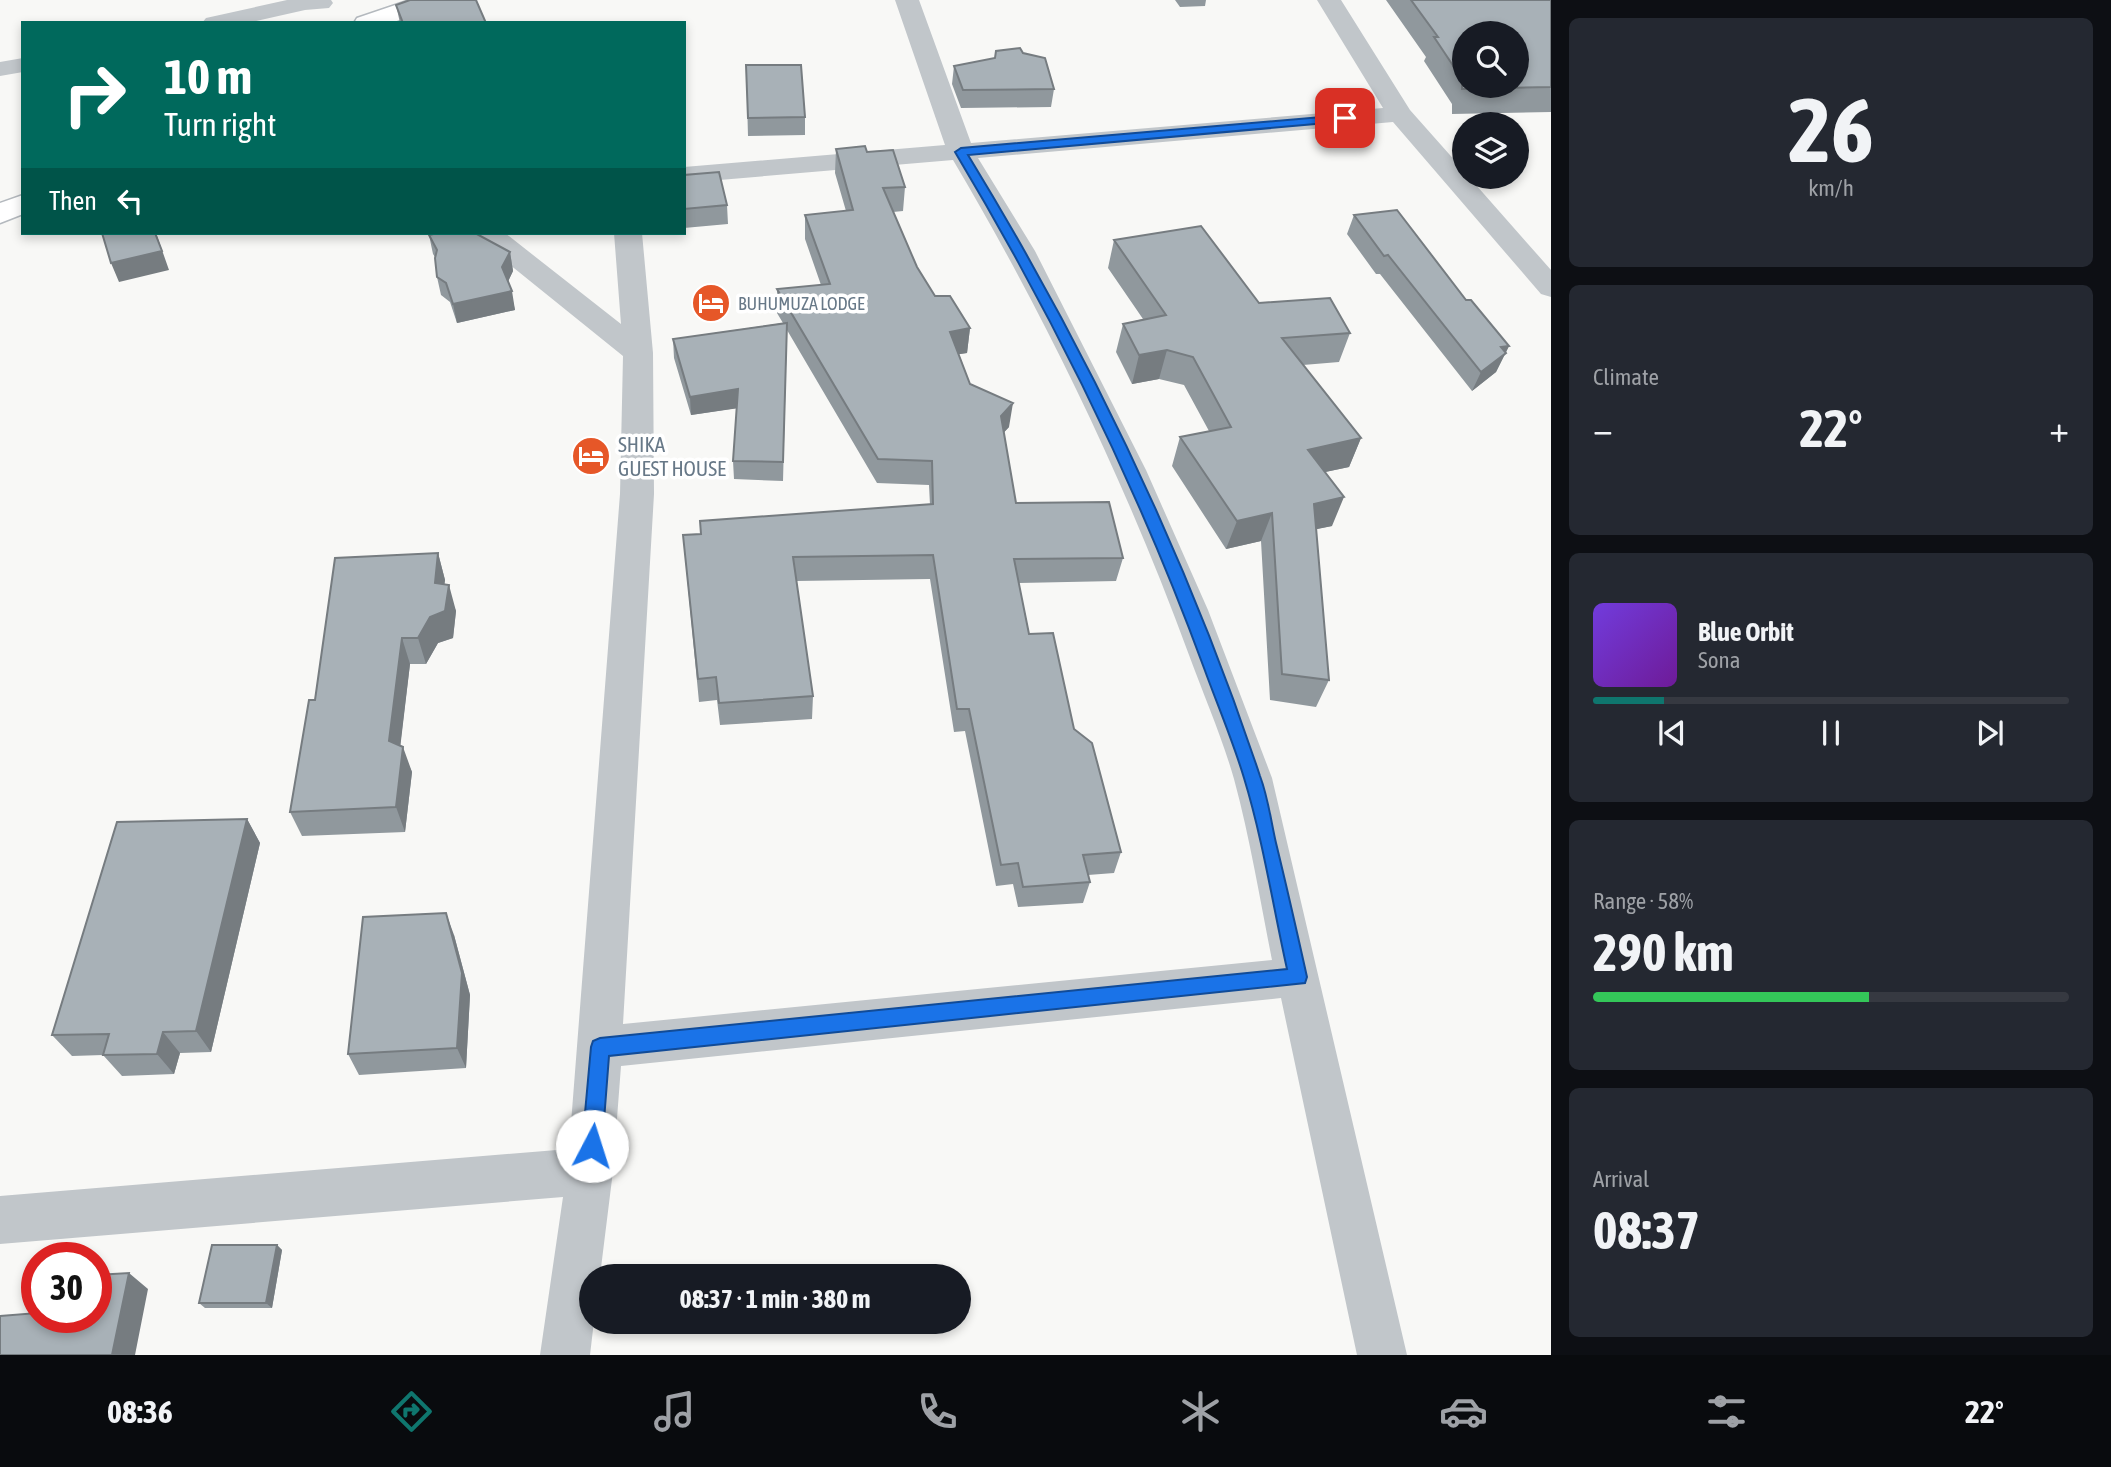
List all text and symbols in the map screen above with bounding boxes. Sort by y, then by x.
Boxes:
map controls [1452,21,1529,189]
button: search [1452,21,1529,98]
text: 10 m [164,48,252,104]
icon: right [49,49,140,140]
text: 26 [1788,77,1874,181]
pin [1315,88,1375,148]
icon: arrive [1326,99,1364,137]
text: Turn right [164,106,277,143]
button: layers [1452,112,1529,189]
text: km/h [1808,175,1854,201]
icon: left [111,182,149,220]
text: Then [49,186,97,216]
hotel icon: BUHUMUZA LODGE [690,282,732,324]
place label: BUHUMUZA LODGE [738,293,865,314]
text: Climate [1593,364,1659,390]
text: 22° [1799,398,1863,458]
text: − [1593,407,1613,450]
text: + [2049,407,2069,450]
place label: SHIKA GUEST HOUSE [618,432,726,480]
hotel icon: SHIKA GUEST HOUSE [570,435,612,477]
text: Blue Orbit [1698,617,1794,647]
text: Sona [1698,647,1740,673]
icon: previous [1653,714,1691,752]
icon: pause [1812,714,1850,752]
icon: next [1971,714,2009,752]
text: Range · 58% [1593,888,1693,914]
text: 290 km [1593,922,1734,982]
position arrow [555,1109,629,1183]
text: Arrival [1593,1166,1649,1192]
text: 08:37 [1593,1200,1700,1260]
speed limit sign: 30 [21,1242,112,1333]
text: 08:37 · 1 min · 380 m [680,1284,870,1314]
icon: directions [387,1387,436,1436]
icon: music [650,1387,699,1436]
icon: phone [913,1387,962,1436]
icon: climate [1176,1387,1225,1436]
icon: car [1439,1387,1488,1436]
icon: filters [1702,1387,1751,1436]
text: 08:36 [107,1393,173,1430]
text: 22° [1965,1393,2004,1430]

